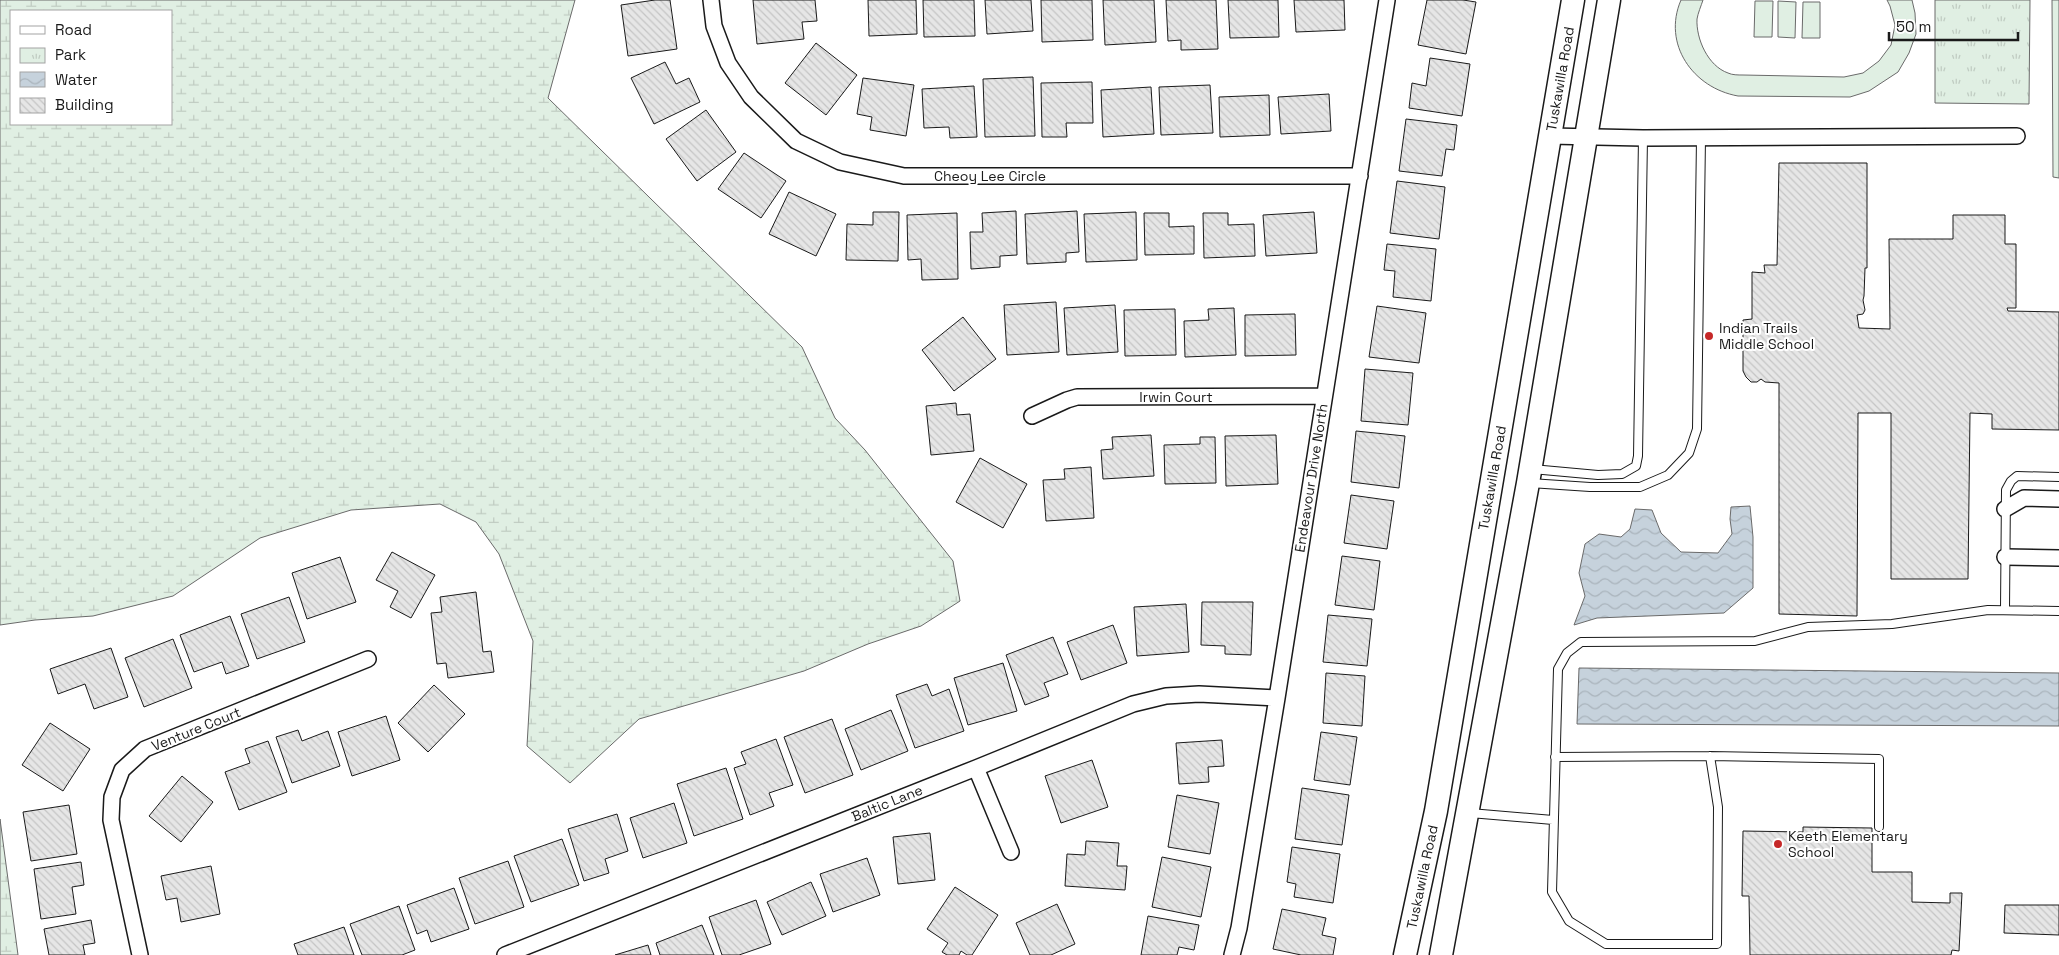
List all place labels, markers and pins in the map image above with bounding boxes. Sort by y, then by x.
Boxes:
place label: Indian Trails Middle School [1719,319,1814,353]
marker: Indian Trails Middle School [1703,330,1715,342]
place label: Keeth Elementary School [1788,827,1908,861]
marker: Keeth Elementary School [1772,838,1784,850]

